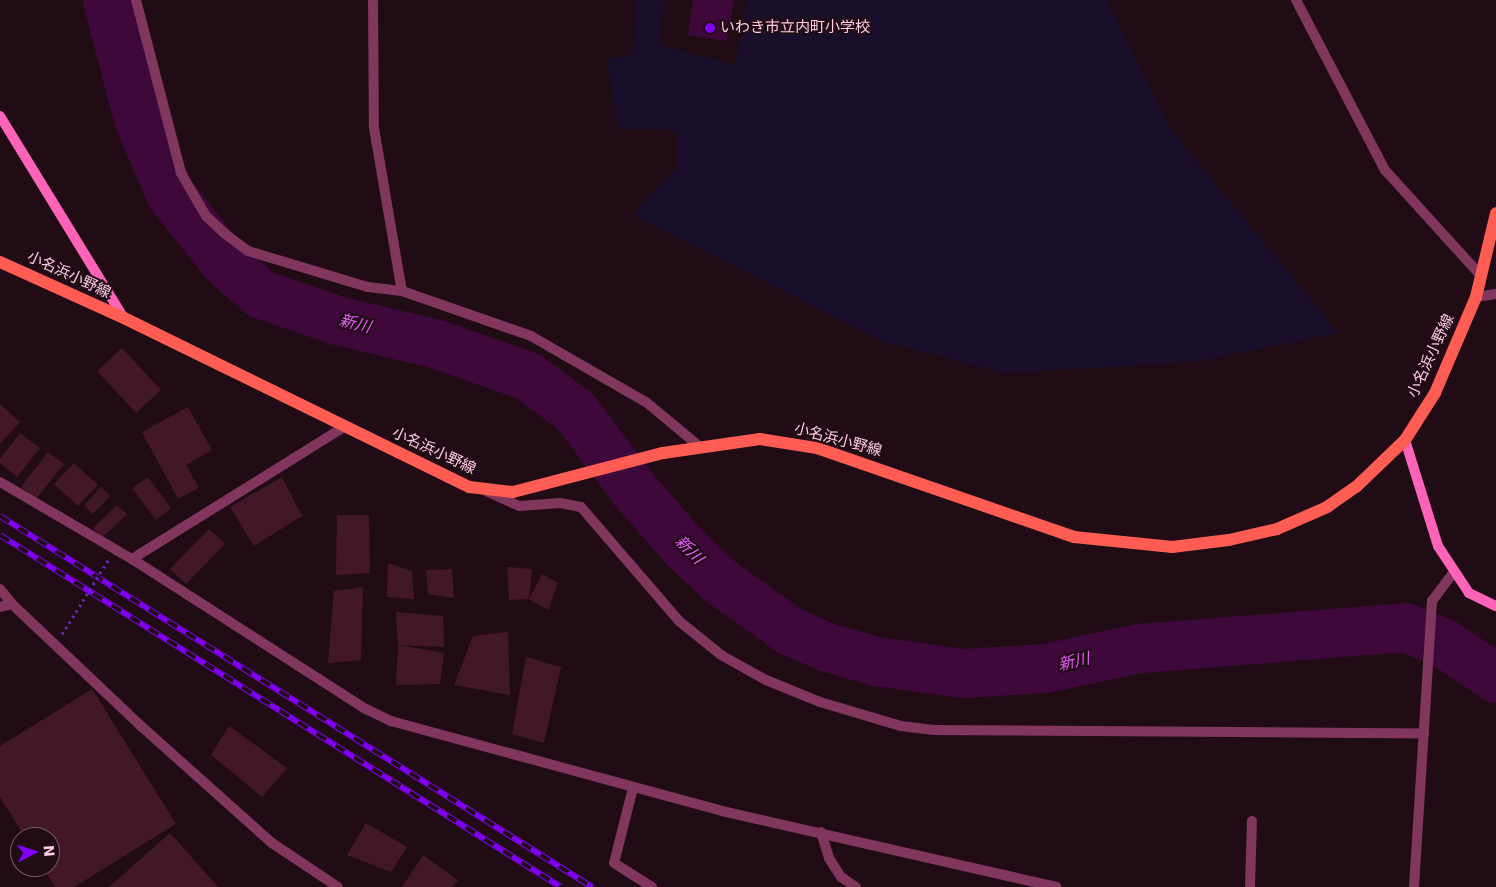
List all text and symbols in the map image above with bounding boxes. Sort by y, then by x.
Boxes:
place label: いわき市立内町小学校 [720,19,870,37]
marker: いわき市立内町小学校 [704,22,716,34]
street label: 小名浜小野線 [24,248,114,302]
water label: 新川 [337,311,373,337]
street label: 小名浜小野線 [1404,311,1458,401]
street label: 小名浜小野線 [792,420,884,460]
street label: 小名浜小野線 [389,424,479,478]
water label: 新川 [671,532,707,568]
water label: 新川 [1056,649,1092,675]
north arrow [10,827,60,877]
text: N [40,844,57,857]

